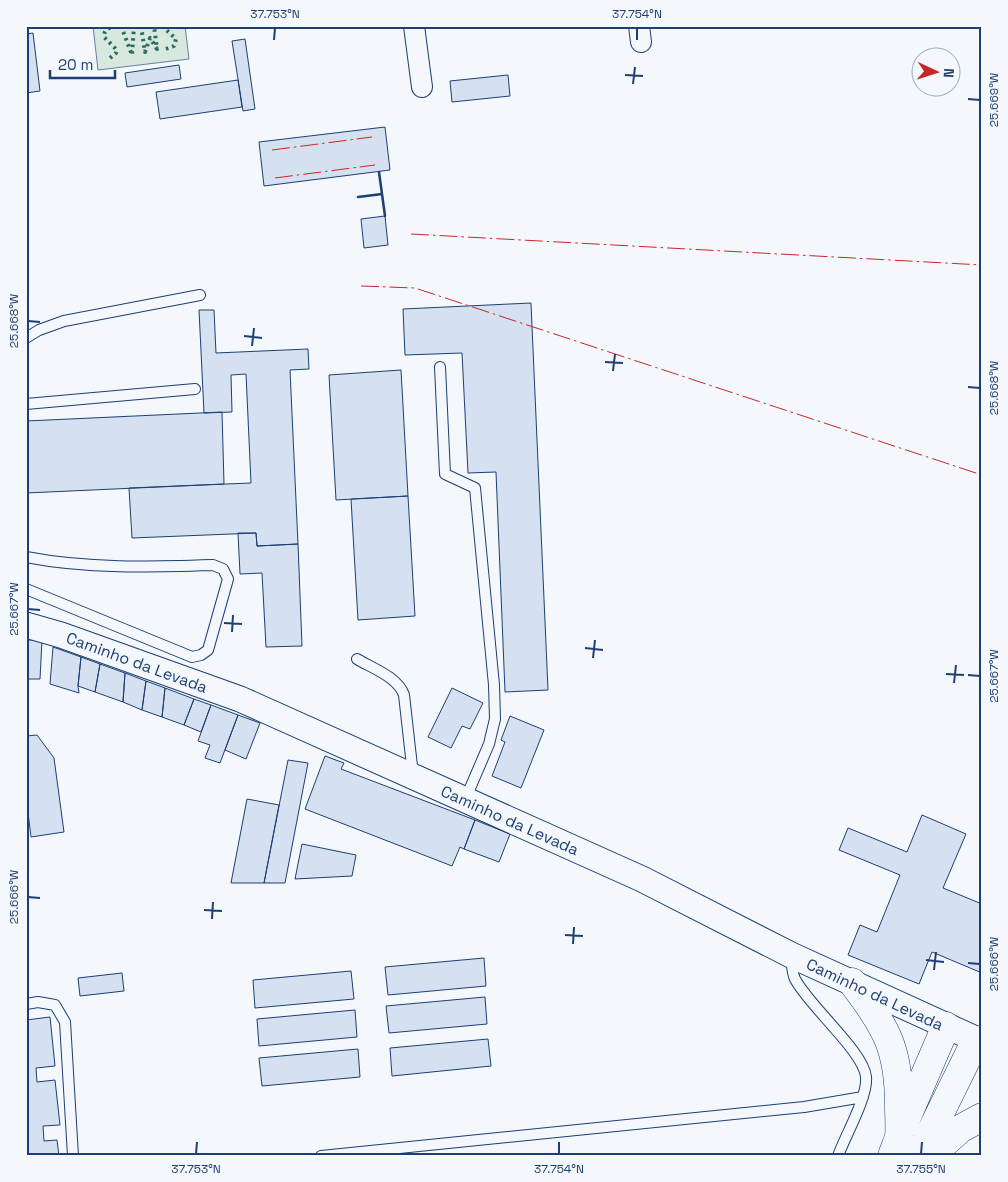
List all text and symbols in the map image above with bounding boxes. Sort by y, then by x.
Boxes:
text: 37.753°N [250,6,300,22]
text: 37.754°N [612,6,662,22]
scale bar [50,48,115,80]
north arrow [910,48,960,98]
text: 20 m [58,55,93,74]
text: N [940,68,958,78]
text: 25.669°W [986,72,1002,127]
text: 25.668°W [6,293,22,348]
text: 25.668°W [986,360,1002,415]
text: 25.667°W [6,582,22,636]
street label: Caminho da Levada [63,627,210,698]
text: 25.667°W [986,649,1002,703]
street label: Caminho da Levada [437,781,582,860]
text: 25.666°W [6,869,22,924]
text: 25.666°W [986,936,1002,991]
street label: Caminho da Levada [803,953,947,1035]
text: 37.753°N [171,1161,221,1177]
text: 37.754°N [534,1161,584,1177]
text: 37.755°N [896,1161,946,1177]

